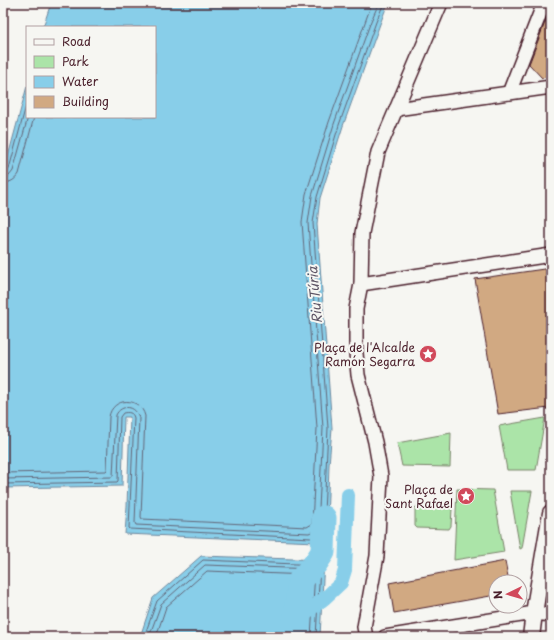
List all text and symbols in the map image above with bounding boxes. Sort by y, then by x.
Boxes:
legend [26,26,156,118]
text: Road [62,32,91,50]
text: Park [62,52,89,70]
text: Water [62,72,99,90]
text: Building [62,92,109,110]
water label: Riu Túria [302,265,326,324]
place label: Plaça de l'Alcalde Ramón Segarra [314,338,415,370]
place icon: Plaça de l'Alcalde Ramón Segarra [418,344,438,364]
place label: Plaça de Sant Rafael [385,480,453,512]
place icon: Plaça de Sant Rafael [456,486,476,506]
north arrow [488,574,528,614]
text: N [489,590,506,600]

